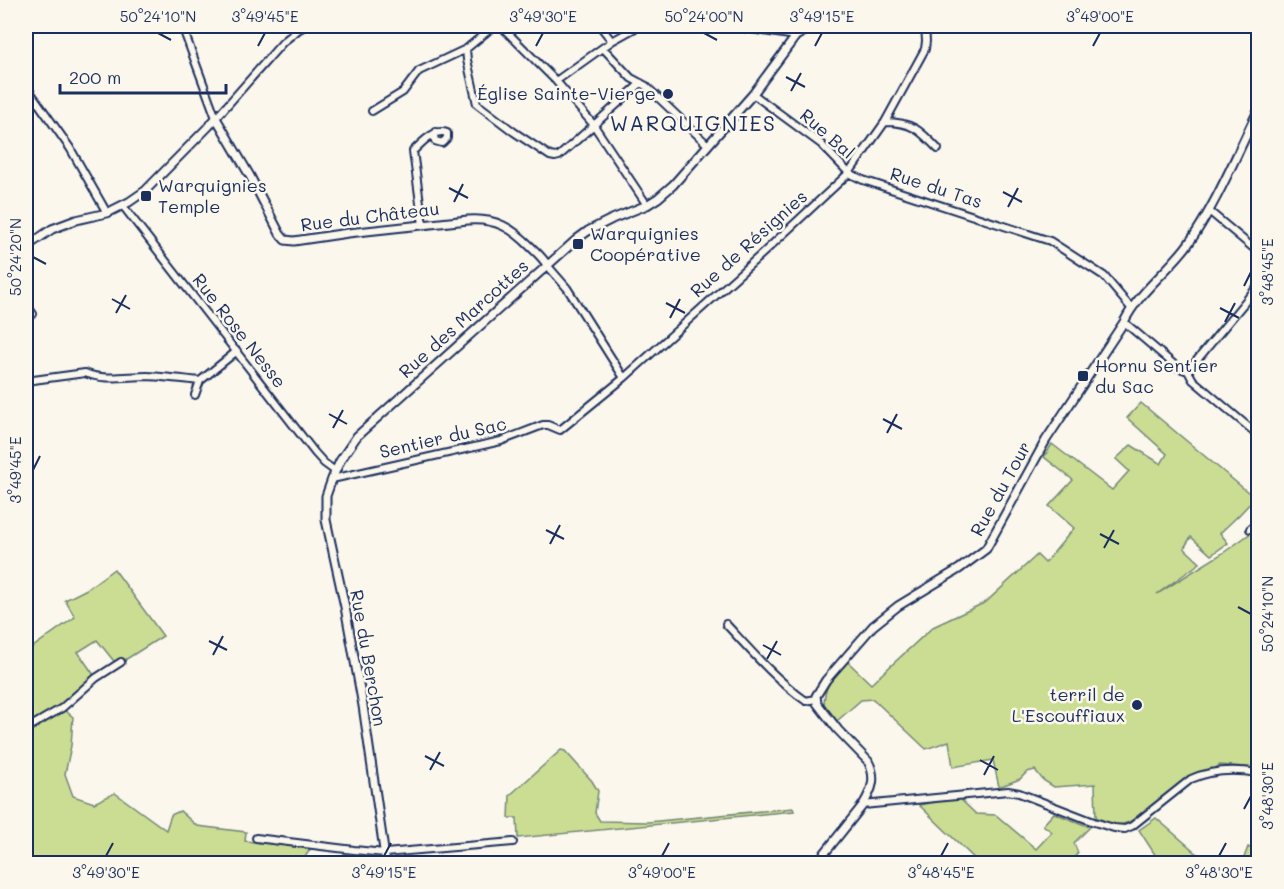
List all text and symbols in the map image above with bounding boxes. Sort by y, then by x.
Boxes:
text: 50°24'10"N [120,6,196,26]
text: 3°49'45"E [232,6,299,26]
text: 3°49'30"E [509,6,577,26]
text: 50°24'00"N [664,6,744,26]
text: 3°49'15"E [790,6,855,26]
text: 3°49'00"E [1066,6,1134,26]
scale bar [60,57,226,95]
text: 200 m [69,65,121,89]
place label: Église Sainte-Vierge [477,81,656,105]
marker: Église Sainte-Vierge [661,87,675,101]
street label: Rue Bal [795,103,860,164]
district label: WARQUIGNIES [610,109,776,136]
street label: Rue du Tas [887,161,985,213]
place label: Warquignies Temple [158,173,267,218]
street label: Rue de Résignies [685,184,812,302]
marker: Warquignies Temple [139,189,153,203]
street label: Rue du Château [299,196,441,236]
text: 50°24'20"N [5,218,25,296]
place label: Warquignies Coopérative [590,221,701,266]
marker: Warquignies Coopérative [571,237,585,251]
text: 3°48'45"E [1257,238,1277,306]
street label: Rue des Marcottes [393,253,533,383]
street label: Rue Rose Nesse [187,268,292,393]
place label: Hornu Sentier du Sac [1095,353,1218,398]
marker: Hornu Sentier du Sac [1076,369,1090,383]
street label: Sentier du Sac [377,411,509,463]
text: 3°49'45"E [5,436,25,504]
street label: Rue du Tour [964,437,1036,540]
text: 50°24'10"N [1257,576,1277,652]
street label: Rue du Berchon [345,588,393,728]
place label: terril de L'Escouffiaux [1012,682,1125,727]
marker: terril de L'Escouffiaux [1130,698,1144,712]
text: 3°48'30"E [1257,762,1277,830]
text: 3°49'30"E [72,862,140,882]
text: 3°49'15"E [352,862,417,882]
text: 3°49'00"E [628,862,696,882]
text: 3°48'45"E [907,862,975,882]
text: 3°48'30"E [1185,862,1253,882]

